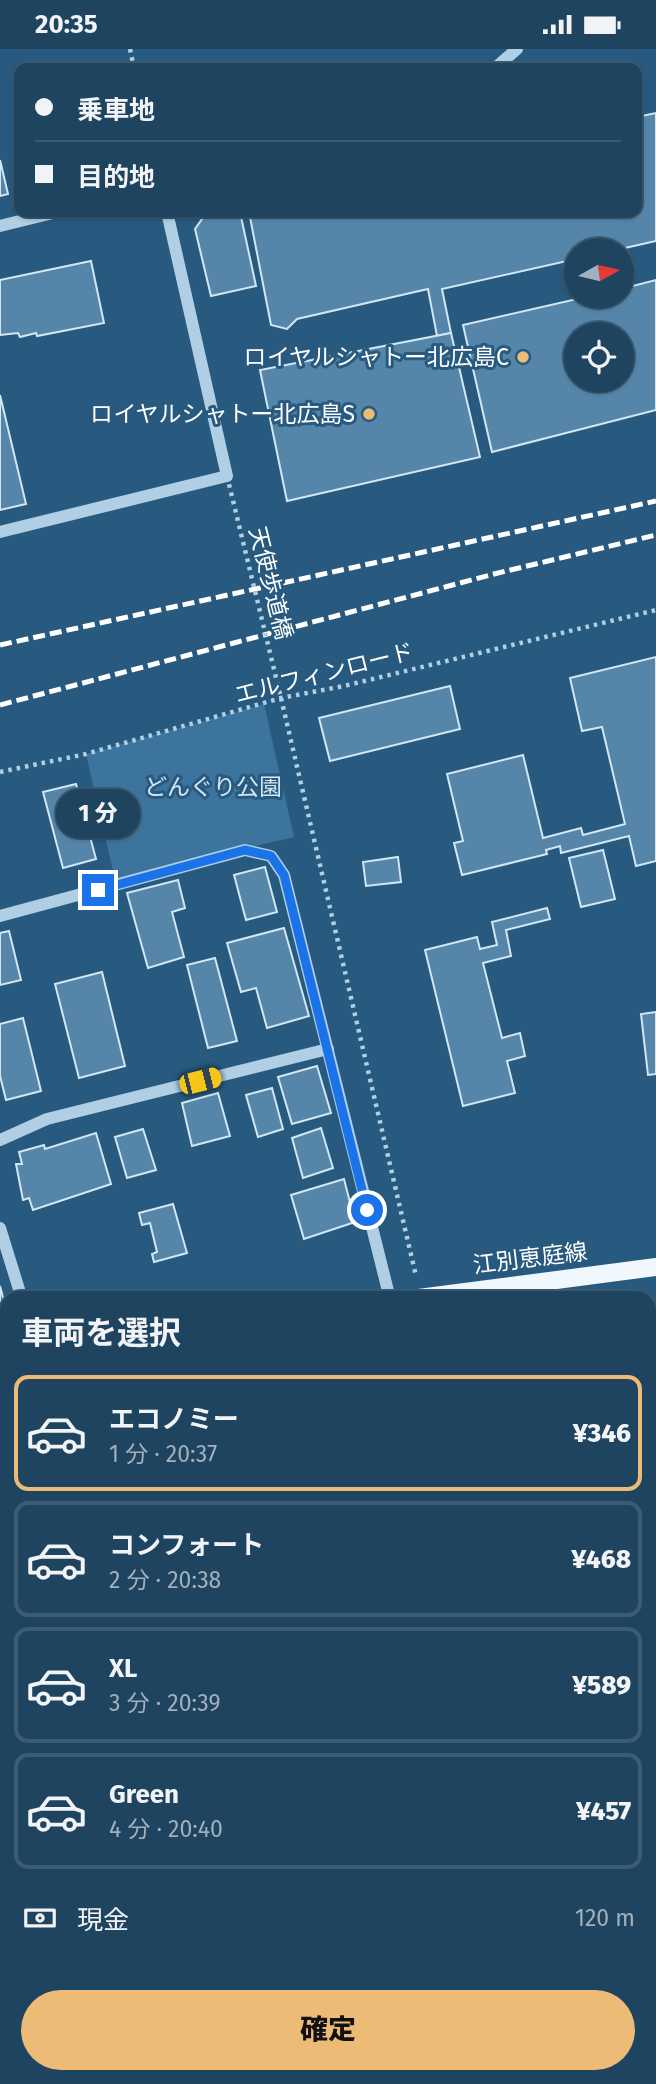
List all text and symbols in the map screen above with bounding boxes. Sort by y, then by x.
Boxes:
text: 20:35 [35,9,98,40]
text: 乗車地 [77,95,155,126]
text: 目的地 [77,162,155,193]
north arrow [564,238,634,308]
map controls [564,238,634,392]
button: locate [564,322,634,392]
place label: ロイヤルシャトー北広島C [244,343,509,371]
marker: ロイヤルシャトー北広島C [515,349,531,365]
place label: ロイヤルシャトー北広島S [90,400,355,428]
marker: ロイヤルシャトー北広島S [361,406,377,422]
street label: 天使歩道橋 [244,524,298,642]
street label: エルフィンロード [232,637,416,709]
park label: どんぐり公園 [144,773,282,801]
callout: 1 分 [56,789,140,837]
text: 1 分 [78,799,118,827]
route end [82,874,114,906]
car [178,1066,223,1096]
route start [351,1194,383,1226]
street label: 江別恵庭線 [471,1237,589,1279]
text: 車両を選択 [21,1314,181,1352]
icon: car [25,1402,88,1465]
text: エコノミー [109,1404,239,1435]
text: ¥346 [573,1418,631,1449]
text: 1 分 · 20:37 [109,1440,217,1468]
icon: car [25,1528,88,1591]
text: コンフォート [109,1530,264,1561]
text: ¥468 [571,1544,631,1575]
text: 2 分 · 20:38 [109,1566,221,1594]
text: XL [109,1653,137,1684]
icon: car [25,1654,88,1717]
text: ¥589 [572,1670,631,1701]
text: 3 分 · 20:39 [109,1689,221,1717]
text: Green [109,1779,179,1810]
icon: car [25,1780,88,1843]
text: ¥457 [576,1796,631,1827]
text: 4 分 · 20:40 [109,1815,223,1843]
icon: cash [21,1899,59,1937]
text: 120 m [575,1904,635,1932]
text: 現金 [77,1905,129,1936]
button: 確定 [21,1990,635,2070]

